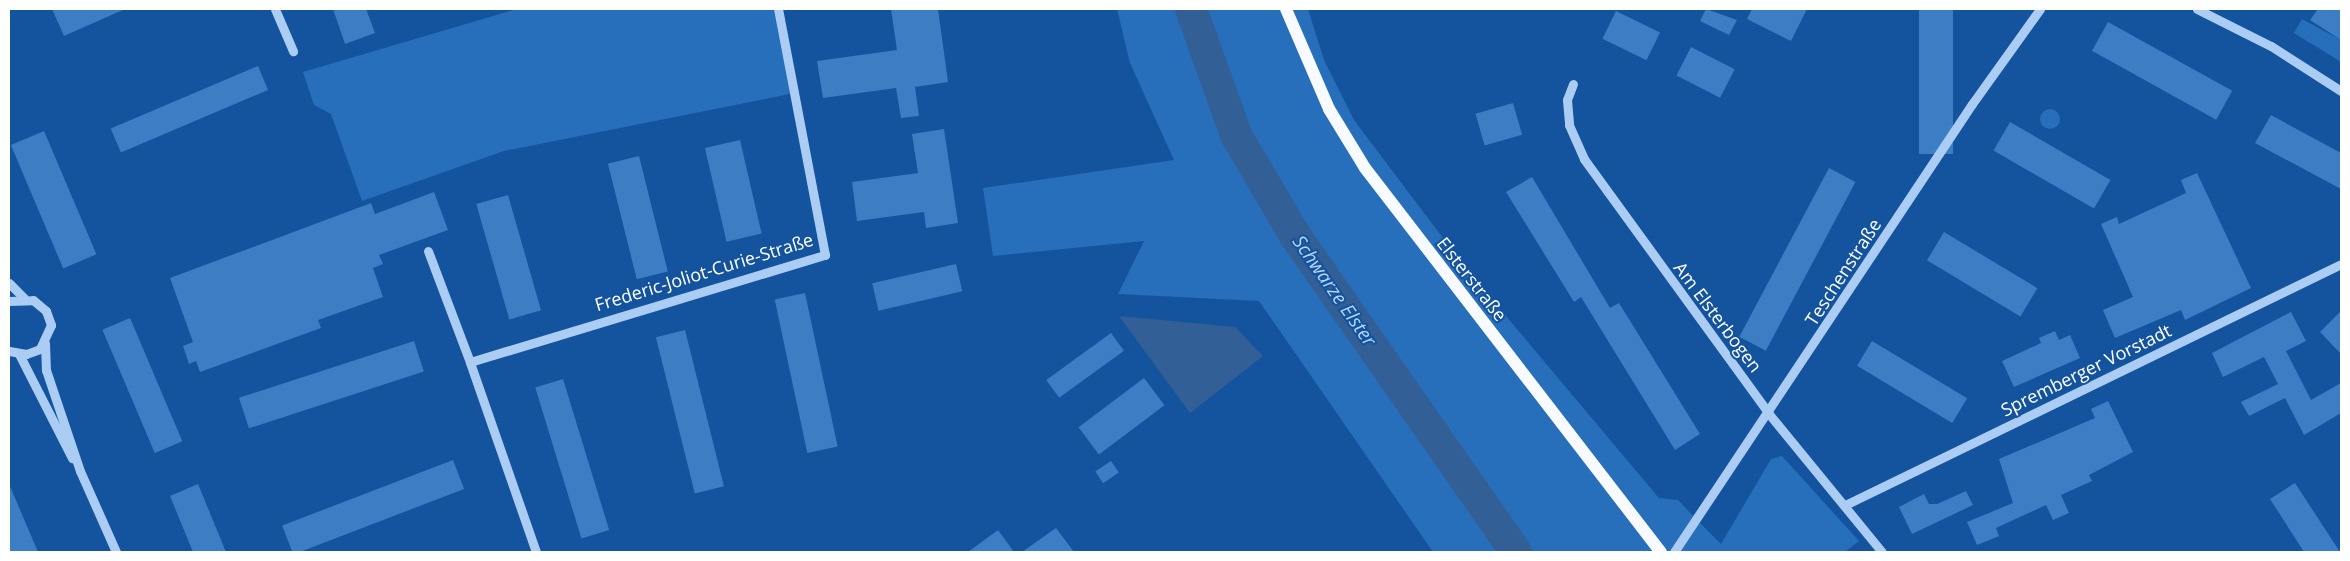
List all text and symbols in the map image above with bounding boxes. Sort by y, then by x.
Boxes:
street label: Teschenstraße [1800,215,1886,329]
street label: Frederic-Joliot-Curie-Straße [592,228,816,316]
water label: Schwarze Elster [1287,231,1381,351]
street label: Elsterstraße [1433,233,1511,325]
street label: Am Elsterbogen [1670,258,1766,376]
street label: Spremberger Vorstadt [1997,319,2175,421]

